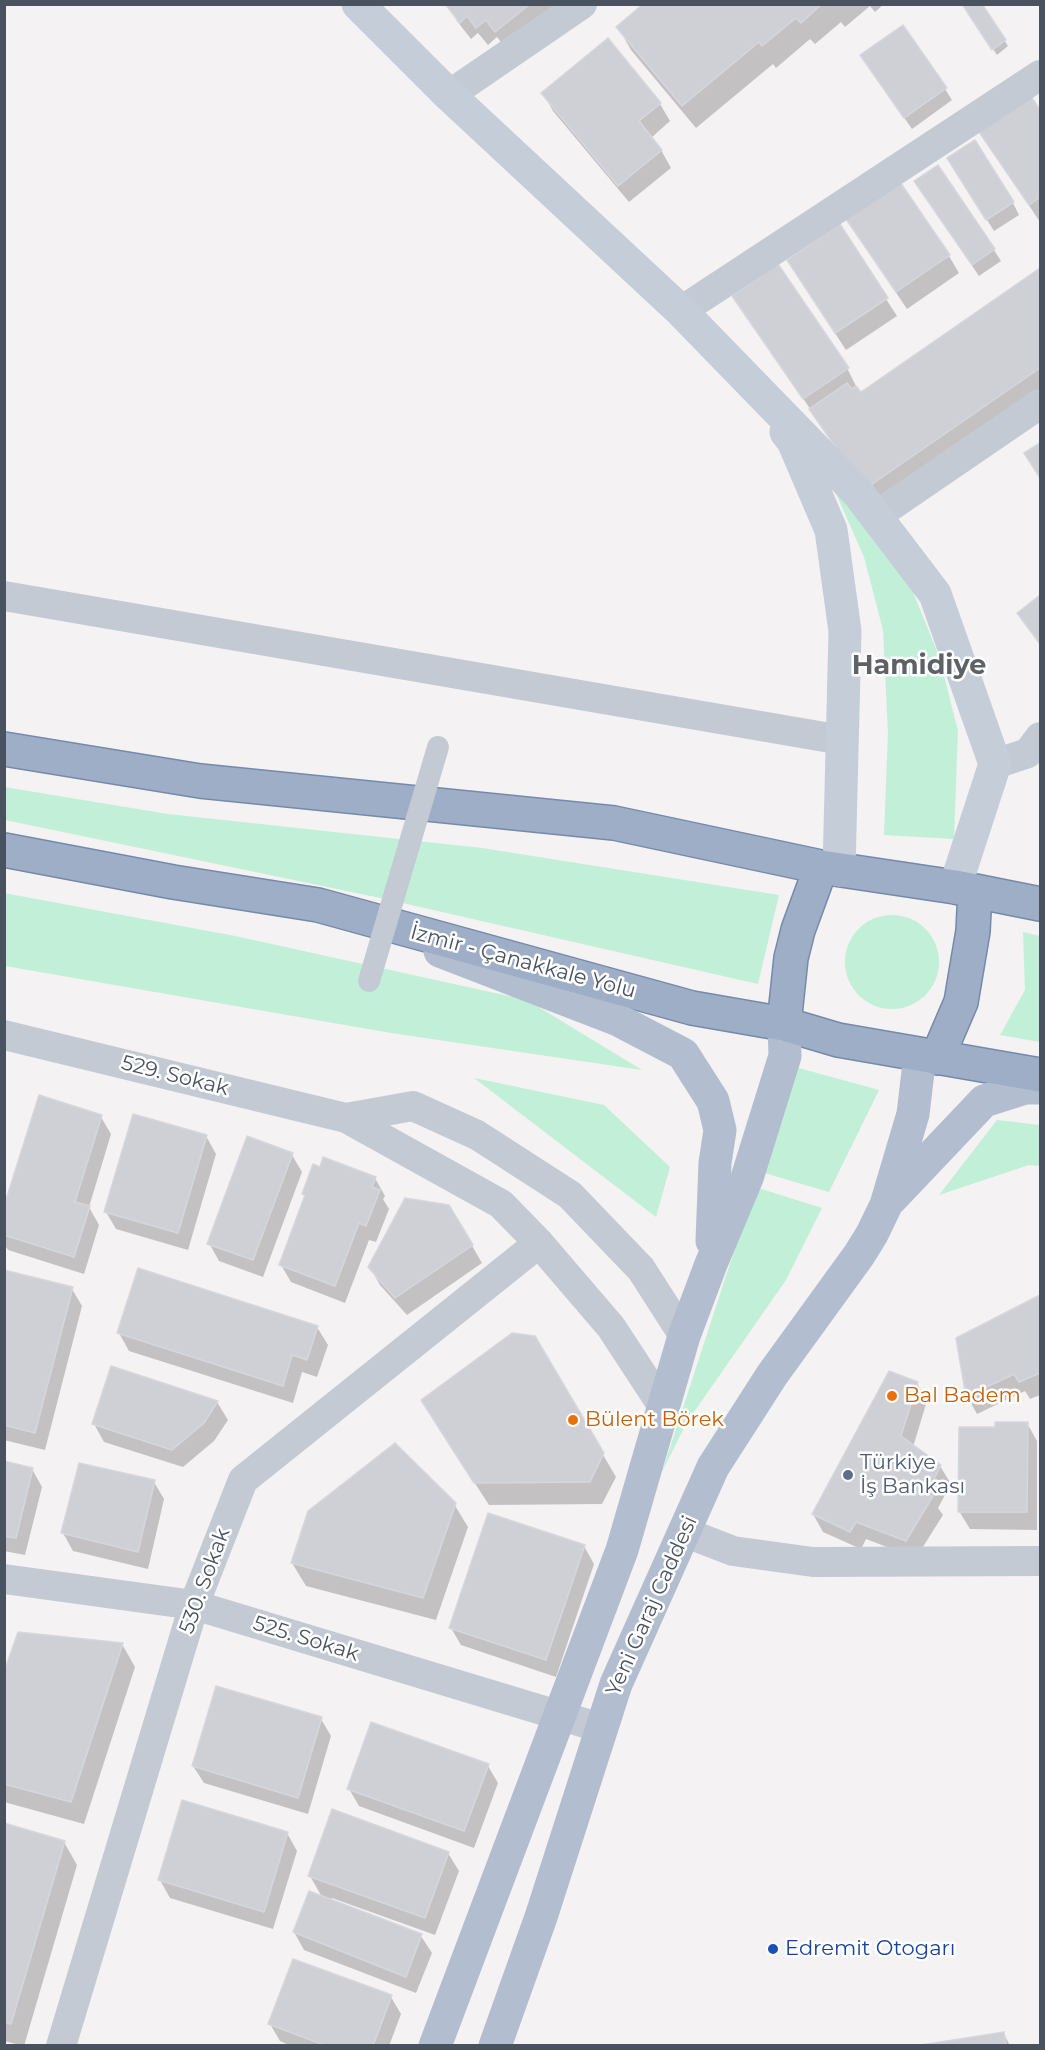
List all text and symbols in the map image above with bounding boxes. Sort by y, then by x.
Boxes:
district label: Hamidiye [852,650,986,682]
street label: İzmir - Çanakkale Yolu [408,920,638,1004]
street label: 529. Sokak [119,1051,231,1101]
place label: Bal Badem [904,1383,1021,1409]
marker: Bal Badem [885,1389,899,1403]
place label: Bülent Börek [585,1407,724,1433]
marker: Bülent Börek [566,1413,580,1427]
place label: Türkiye İş Bankası [860,1450,965,1500]
marker: Türkiye İş Bankası [841,1468,855,1482]
street label: Yeni Garaj Caddesi [601,1512,703,1700]
street label: 530. Sokak [174,1525,236,1637]
street label: 525. Sokak [250,1611,362,1667]
place label: Edremit Otogarı [785,1936,955,1962]
marker: Edremit Otogarı [766,1942,780,1956]

